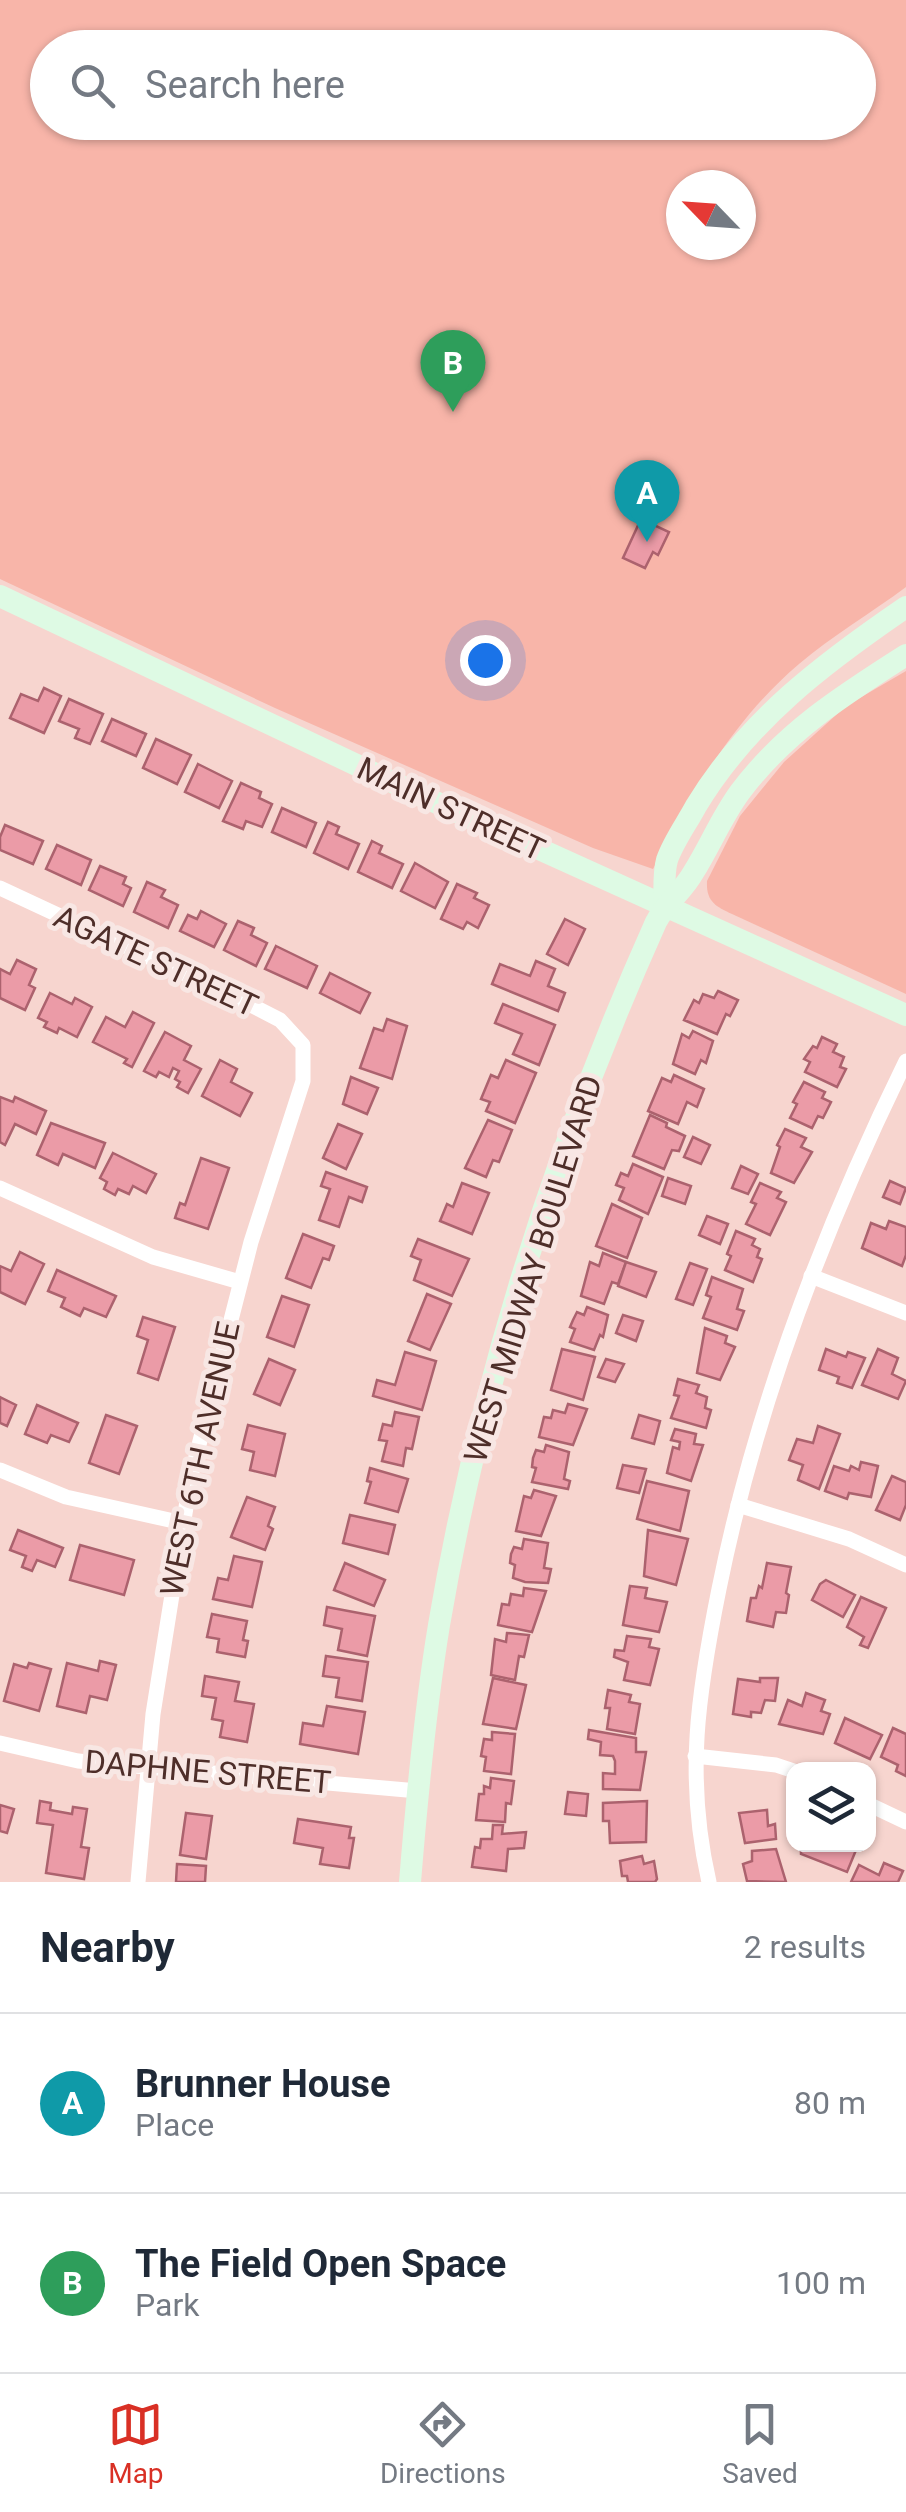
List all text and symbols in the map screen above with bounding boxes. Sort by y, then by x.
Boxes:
search box [30,30,876,140]
icon: search [65,58,120,113]
text: Search here [145,63,345,107]
north arrow [666,170,756,260]
pin: B [420,330,486,412]
pin: A [614,460,680,542]
your location [460,635,511,686]
street label: MAIN STREET [351,749,551,869]
street label: AGATE STREET [48,897,264,1025]
street label: WEST MIDWAY BOULEVARD [456,1071,610,1467]
street label: WEST 6TH AVENUE [152,1318,248,1600]
street label: DAPHNE STREET [83,1742,333,1802]
map controls [786,1762,876,1852]
button: layers [786,1762,876,1852]
text: Nearby [40,1923,175,1972]
text: 2 results [744,1928,866,1966]
text: Brunner House [135,2062,391,2106]
text: A [62,2084,83,2122]
text: 80 m [794,2084,866,2122]
text: Place [135,2106,214,2144]
text: The Field Open Space [135,2242,506,2286]
text: B [62,2264,83,2302]
text: 100 m [776,2264,866,2302]
text: Park [135,2286,199,2324]
tab: Map [108,2397,164,2490]
tab: Directions [380,2397,506,2490]
tab: Saved [722,2397,798,2490]

